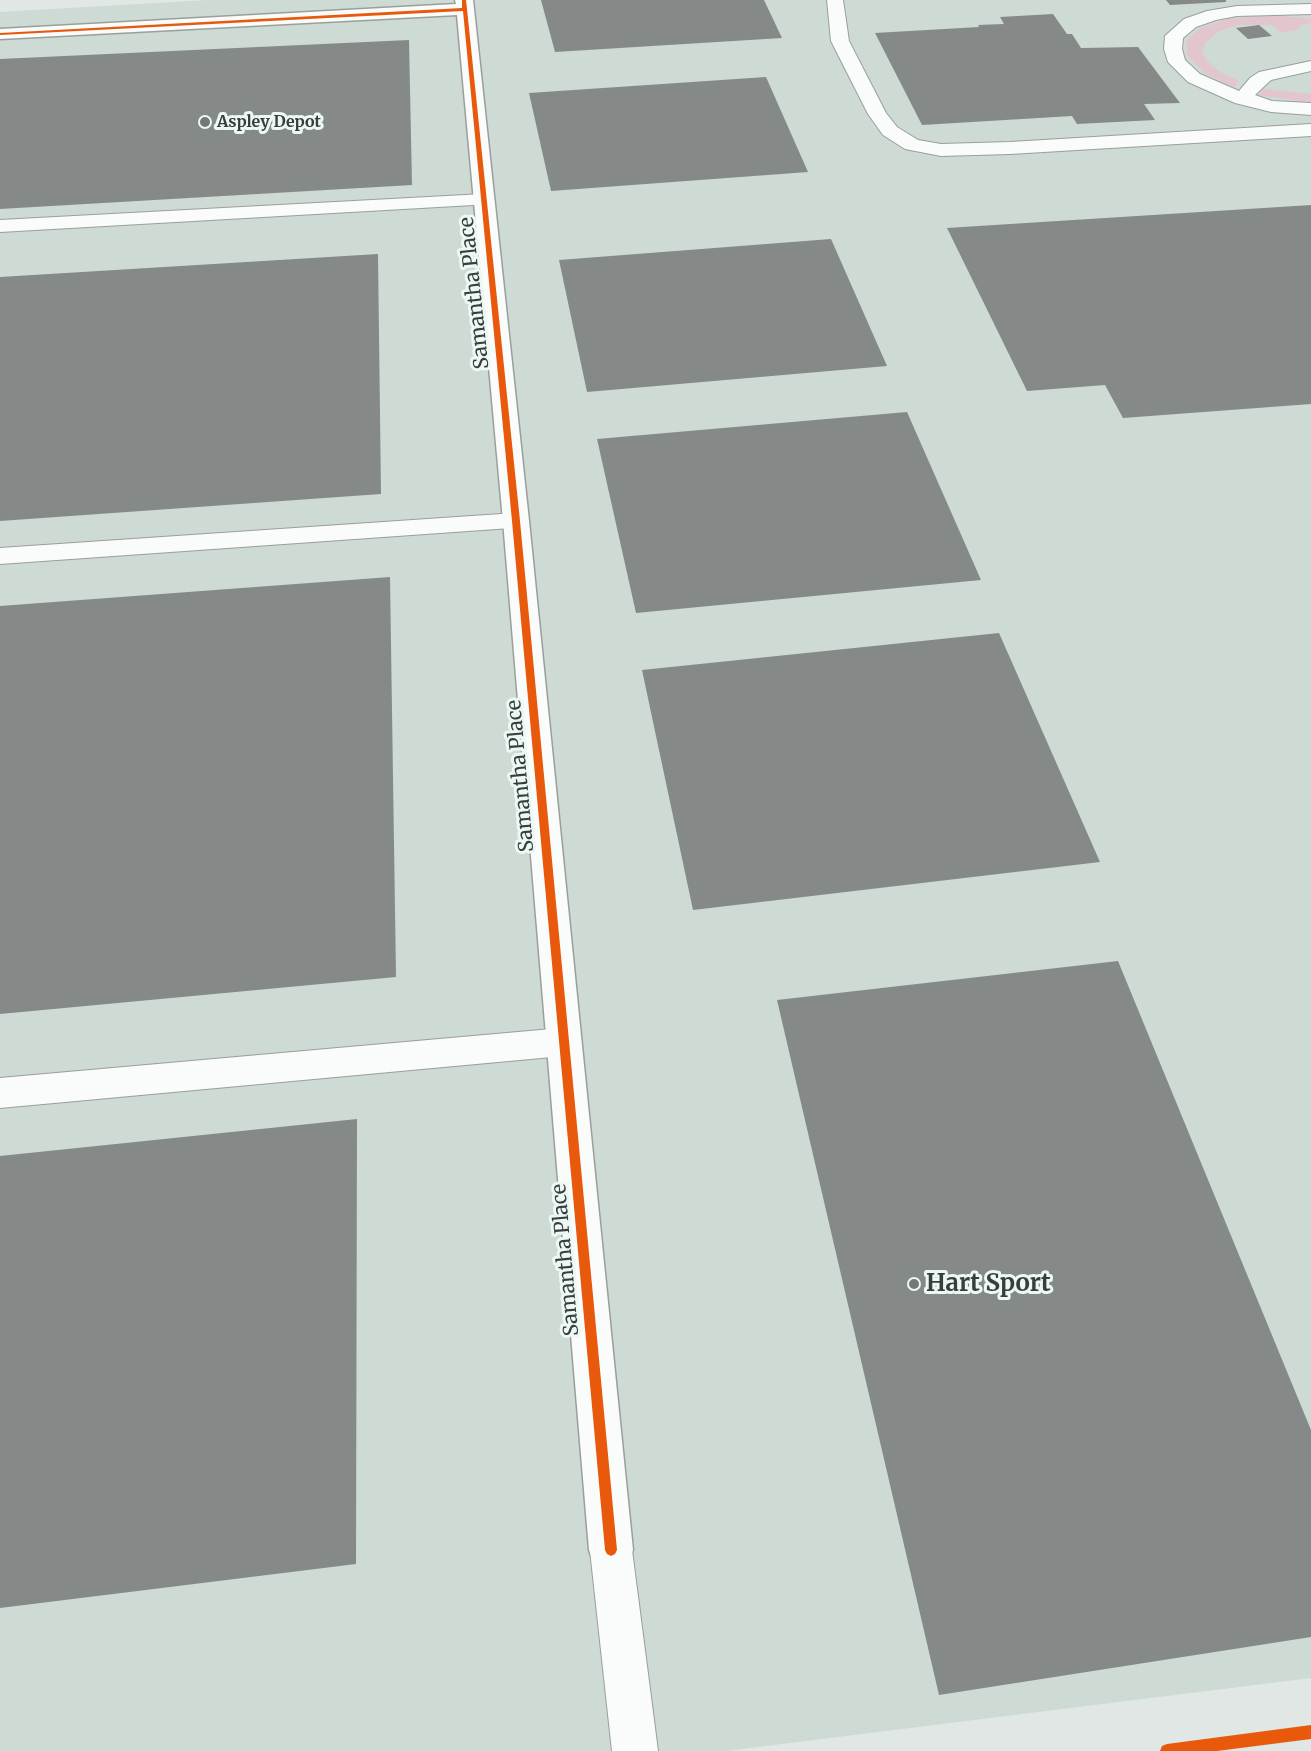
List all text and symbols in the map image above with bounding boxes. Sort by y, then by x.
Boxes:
place label: Aspley Depot [217,112,321,132]
marker: Aspley Depot [198,115,212,129]
street label: Samantha Place [455,216,495,370]
street label: Samantha Place [502,699,540,853]
street label: Samantha Place [547,1183,585,1337]
place label: Hart Sport [926,1270,1051,1298]
marker: Hart Sport [907,1277,921,1291]

